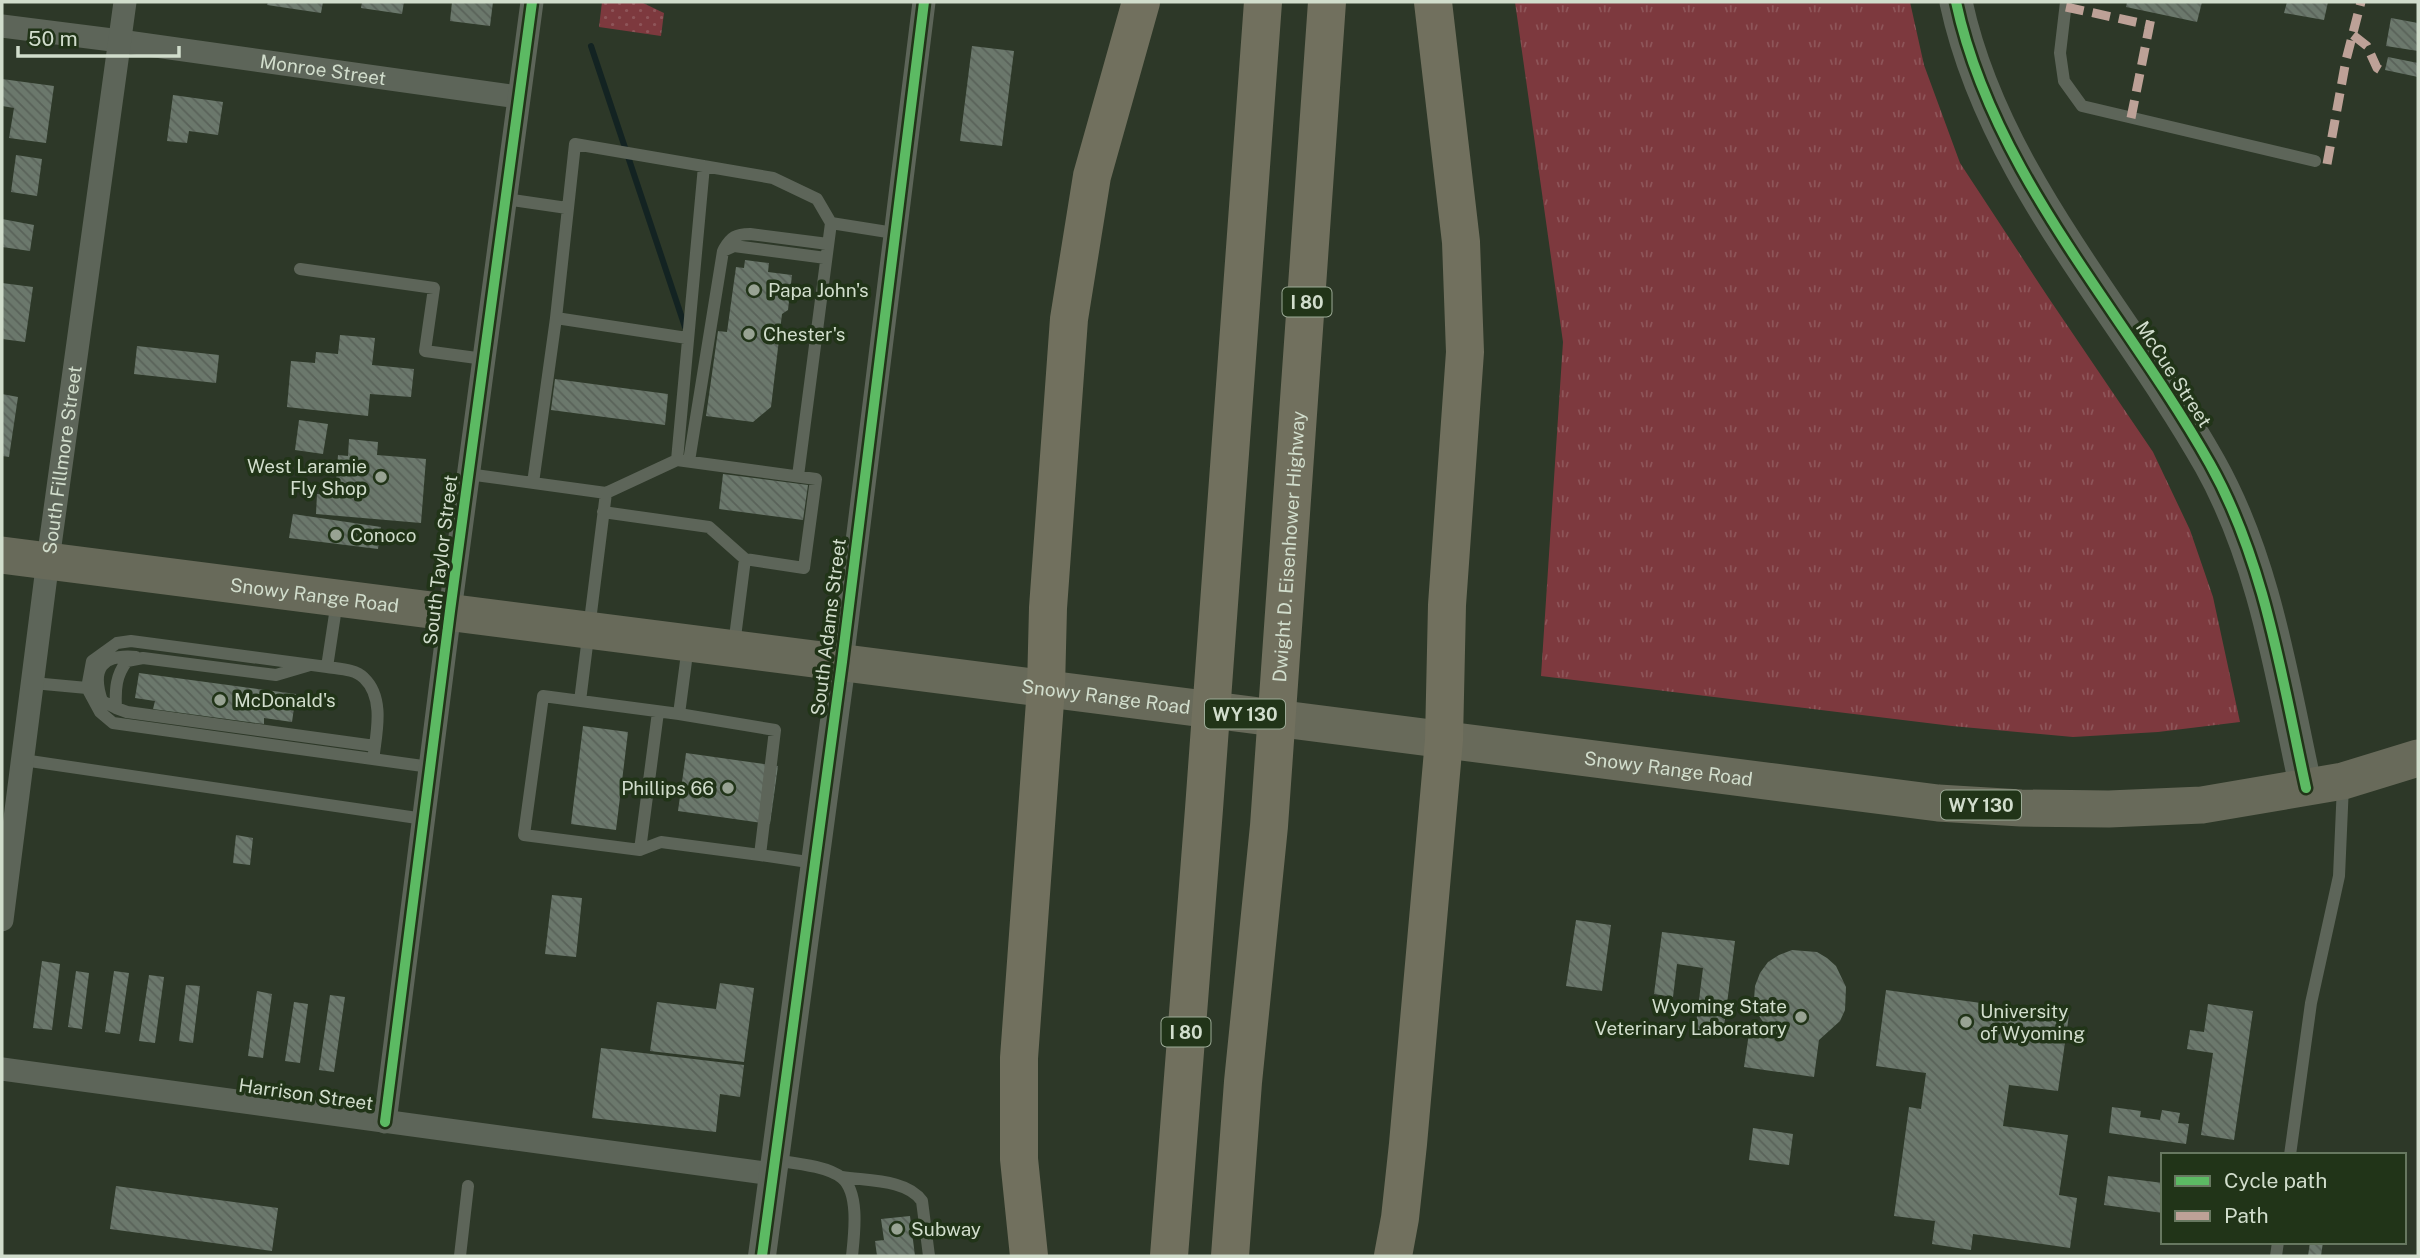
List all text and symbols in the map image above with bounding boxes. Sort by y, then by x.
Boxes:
scale bar [18,14,178,58]
text: 50 m [28,26,78,51]
street label: Monroe Street [259,50,388,89]
place label: Papa John's [768,279,869,301]
marker: Papa John's [746,282,762,298]
road number: I 80 [1282,288,1332,316]
street label: McCue Street [2132,317,2216,431]
place label: Chester's [763,323,845,345]
marker: Chester's [741,326,757,342]
street label: South Fillmore Street [38,364,86,556]
street label: Dwight D. Eisenhower Highway [1268,410,1309,683]
place label: West Laramie Fly Shop [247,455,367,499]
marker: West Laramie Fly Shop [373,469,389,485]
street label: South Taylor Street [419,474,461,646]
place label: Conoco [350,524,417,546]
marker: Conoco [328,527,344,543]
street label: South Adams Street [806,537,850,717]
street label: Snowy Range Road [229,573,400,617]
street label: Snowy Range Road [1020,675,1192,718]
place label: McDonald's [234,689,336,711]
marker: McDonald's [212,692,228,708]
road number: WY 130 [1205,700,1285,728]
street label: Snowy Range Road [1583,747,1754,790]
place label: Phillips 66 [621,777,714,799]
marker: Phillips 66 [720,780,736,796]
road number: WY 130 [1941,790,2021,820]
place label: Wyoming State Veterinary Laboratory [1595,995,1787,1039]
place label: University of Wyoming [1980,1000,2085,1044]
marker: Wyoming State Veterinary Laboratory [1793,1009,1809,1025]
marker: University of Wyoming [1958,1014,1974,1030]
road number: I 80 [1162,1017,1210,1046]
street label: Harrison Street [237,1074,375,1114]
legend [2161,1153,2406,1244]
text: Cycle path [2224,1168,2327,1193]
text: Path [2224,1203,2269,1228]
place label: Subway [911,1218,981,1240]
marker: Subway [889,1221,905,1237]

